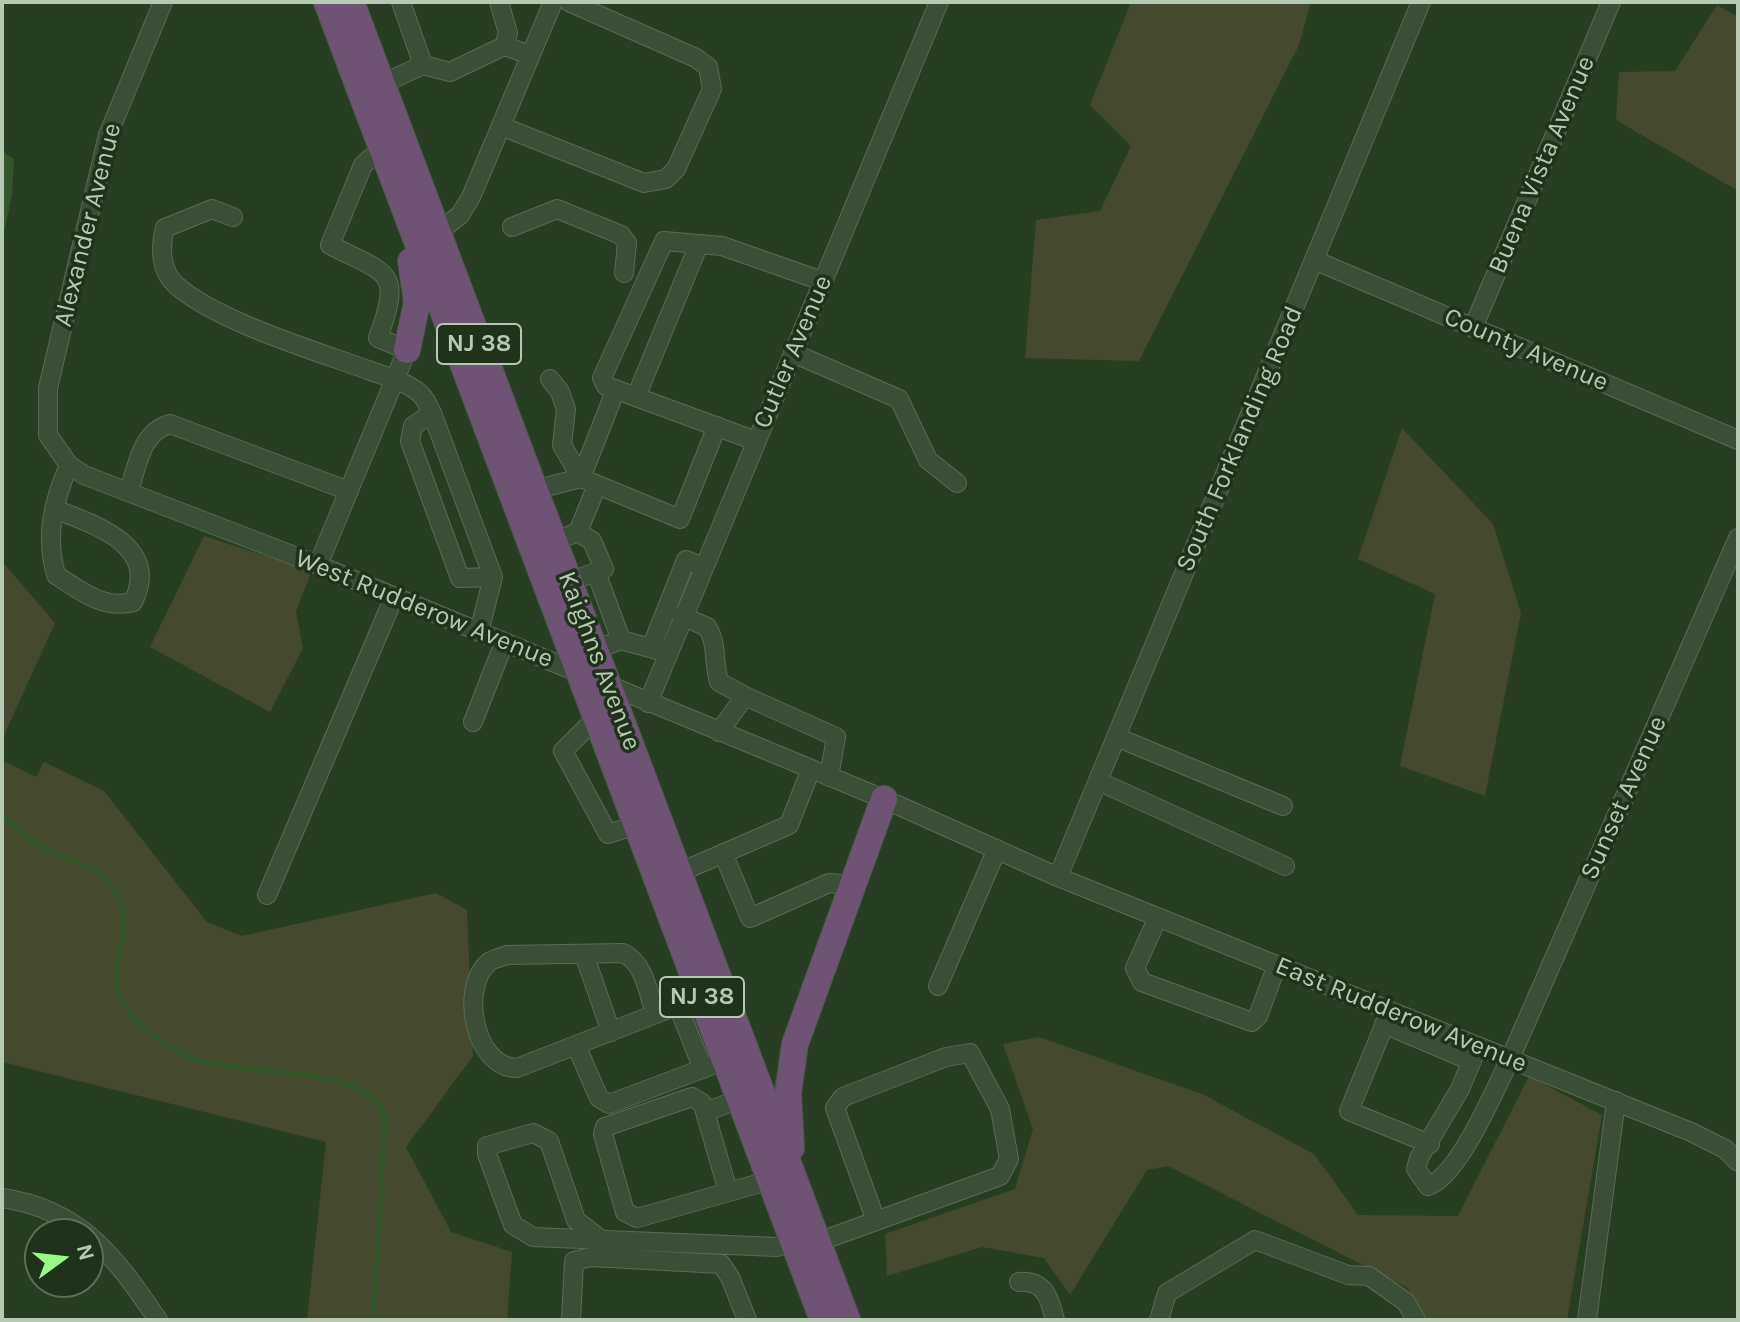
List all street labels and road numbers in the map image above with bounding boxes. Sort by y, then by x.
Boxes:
street label: Buena Vista Avenue [1482,52,1602,278]
street label: Alexander Avenue [48,120,128,330]
street label: Cutler Avenue [747,271,839,433]
street label: County Avenue [1439,301,1613,399]
street label: South Forklanding Road [1170,302,1310,576]
road number: NJ 38 [437,324,521,364]
street label: West Rudderow Avenue [290,543,558,675]
street label: Kaighns Avenue [551,567,647,755]
street label: Sunset Avenue [1574,711,1674,885]
street label: East Rudderow Avenue [1271,950,1531,1080]
road number: NJ 38 [660,977,744,1017]

